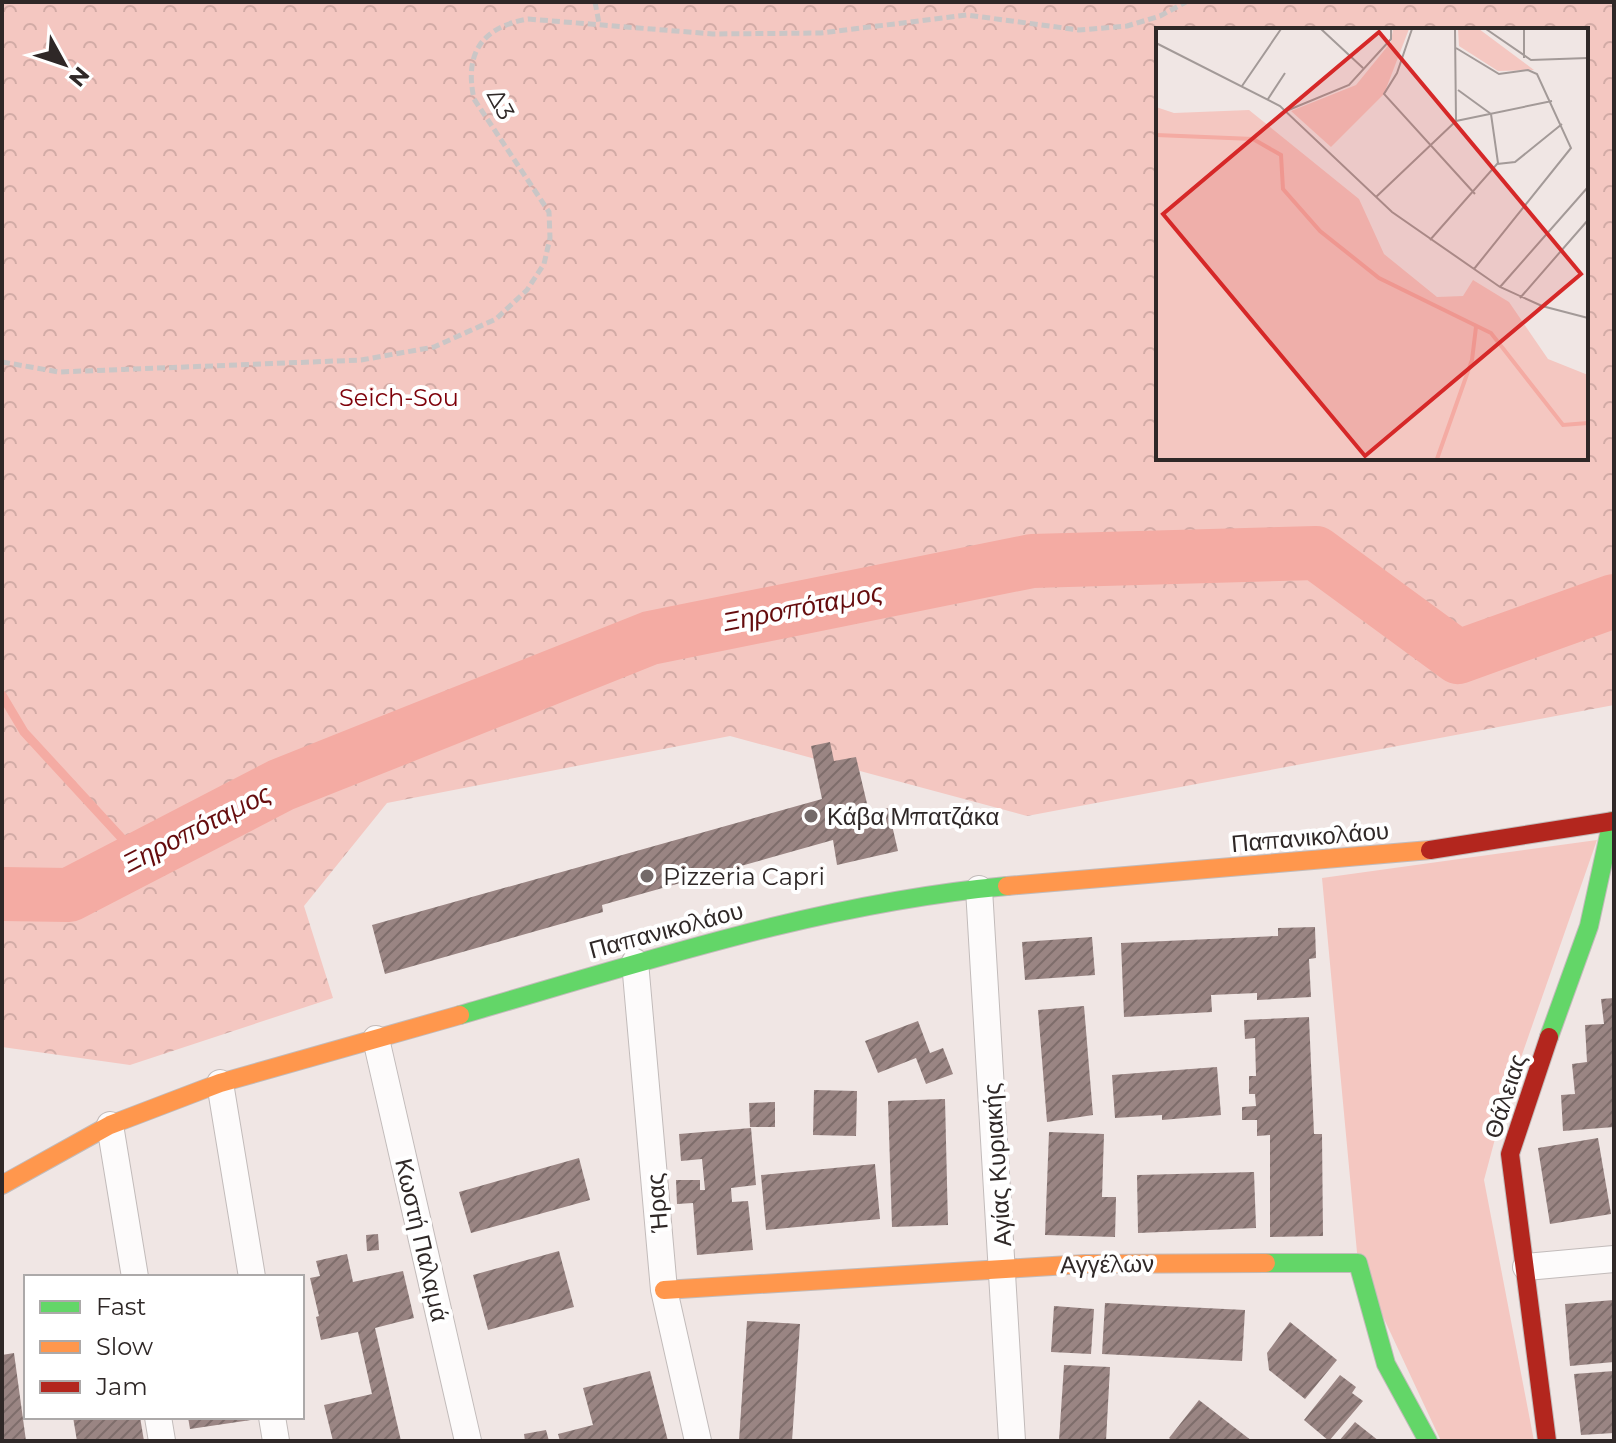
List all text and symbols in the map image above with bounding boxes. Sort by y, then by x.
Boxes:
north arrow [24,24,104,104]
inset map [1156,28,1588,460]
text: N [63,61,95,92]
street label: Δ3 [481,84,521,124]
park label: Seich-Sou [339,383,459,412]
water label: Ξηροπόταμος [719,576,886,638]
water label: Ξηροπόταμος [117,777,277,880]
place label: Κάβα Μπατζάκα [827,802,999,831]
marker: Κάβα Μπατζάκα [802,807,820,825]
street label: Παπανικολάου [1230,816,1390,858]
place label: Pizzeria Capri [663,862,825,891]
marker: Pizzeria Capri [638,867,656,885]
street label: Παπανικολάου [586,896,746,964]
street label: Θάλειας [1478,1050,1532,1142]
street label: Αγίας Κυριακής [977,1082,1017,1248]
street label: Κωστή Παλαμά [389,1156,455,1325]
street label: Ήρας [640,1172,674,1235]
street label: Αγγέλων [1060,1249,1154,1279]
legend [24,1275,304,1419]
text: Fast [96,1292,147,1321]
text: Slow [96,1332,153,1361]
text: Jam [95,1372,148,1401]

